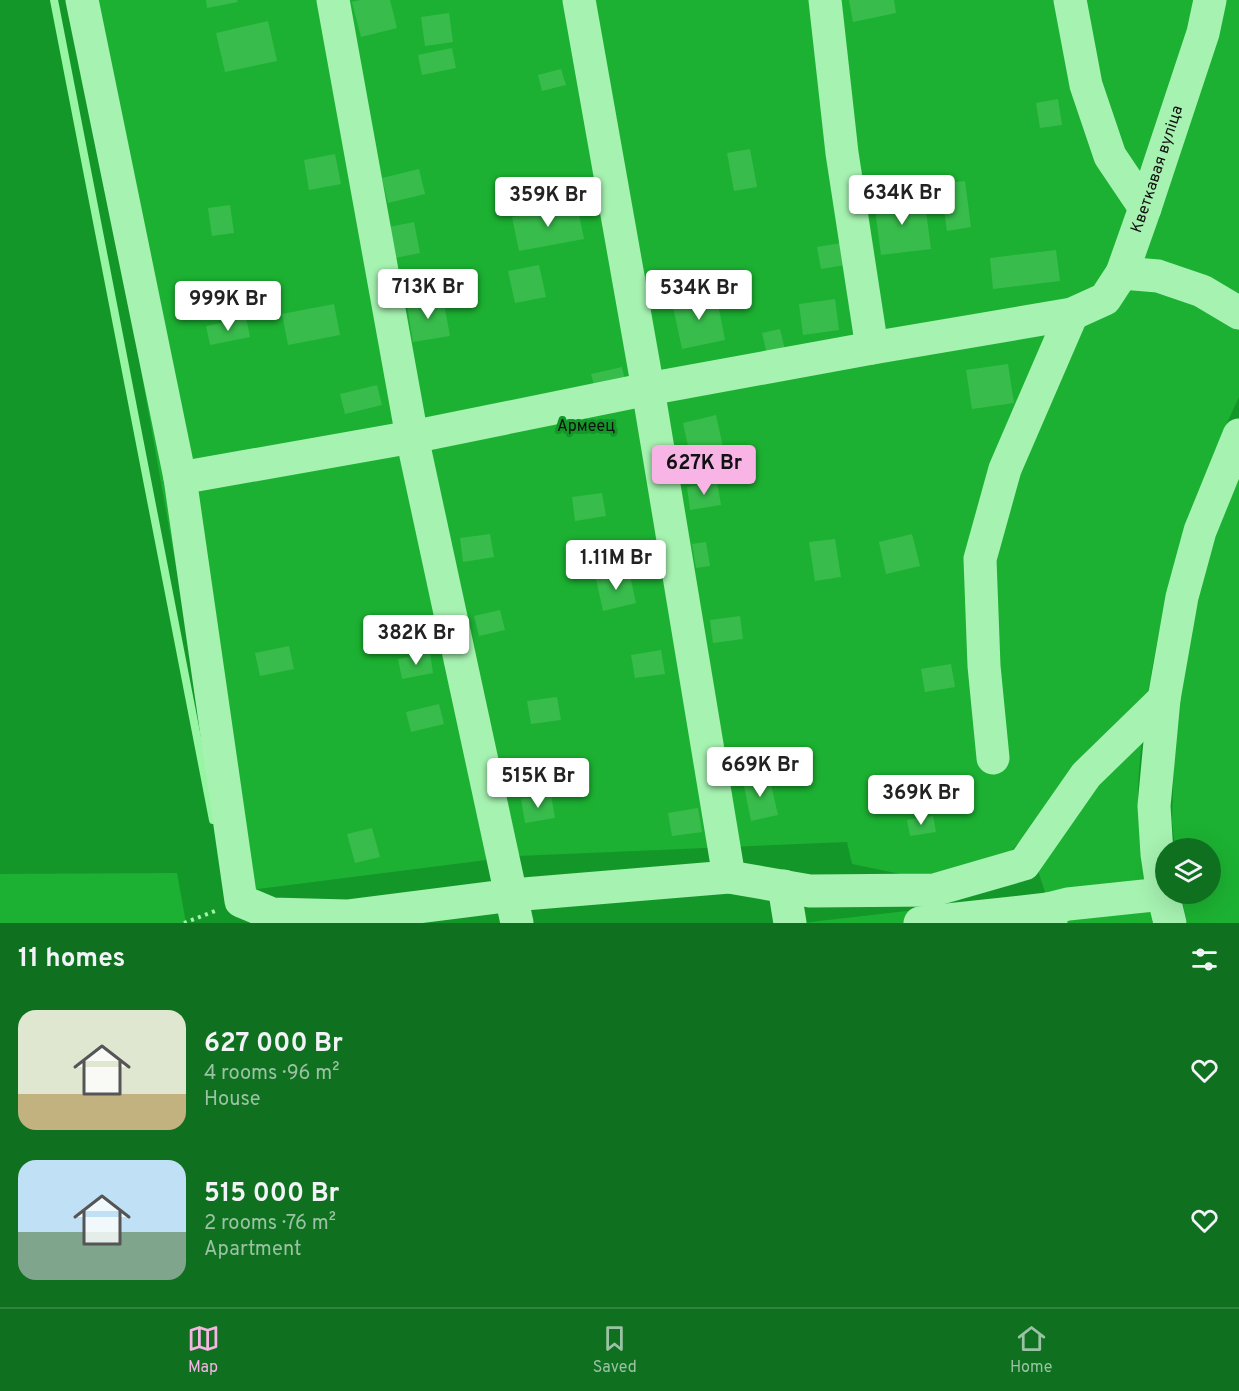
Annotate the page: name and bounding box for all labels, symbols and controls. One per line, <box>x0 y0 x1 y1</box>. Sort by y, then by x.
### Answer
street label: Кветкавая вуліца <box>1127 103 1188 236</box>
pin: 634K Br <box>847 175 957 226</box>
pin: 359K Br <box>493 177 603 228</box>
text: 634K Br <box>863 181 941 207</box>
text: 359K Br <box>509 183 587 209</box>
pin: 713K Br <box>373 269 483 320</box>
pin: 534K Br <box>644 270 754 321</box>
text: 713K Br <box>392 275 464 301</box>
text: 534K Br <box>660 276 738 302</box>
pin: 999K Br <box>173 281 283 332</box>
text: 999K Br <box>189 287 267 313</box>
park label: Армеец <box>557 417 615 437</box>
pin: 627K Br <box>649 445 759 496</box>
text: 627K Br <box>666 451 742 477</box>
pin: 1.11M Br <box>554 540 678 591</box>
text: 1.11M Br <box>580 546 652 572</box>
pin: 382K Br <box>361 615 471 666</box>
text: 382K Br <box>377 621 455 647</box>
pin: 669K Br <box>705 747 815 798</box>
text: 669K Br <box>721 753 799 779</box>
pin: 515K Br <box>483 758 593 809</box>
text: 515K Br <box>501 764 575 790</box>
pin: 369K Br <box>866 775 976 826</box>
text: 369K Br <box>882 781 960 807</box>
map controls <box>1155 838 1221 904</box>
button: layers <box>1155 838 1221 904</box>
text: 11 homes <box>18 943 125 976</box>
icon: filters <box>1188 943 1221 976</box>
text: 627 000 Br <box>204 1028 343 1061</box>
icon: home <box>66 1034 138 1106</box>
icon: heart <box>1188 1054 1221 1087</box>
text: 4 rooms · 96 m² <box>204 1061 339 1087</box>
text: House <box>204 1087 260 1113</box>
text: 515 000 Br <box>204 1178 339 1211</box>
icon: home <box>66 1184 138 1256</box>
icon: heart <box>1188 1204 1221 1237</box>
text: 2 rooms · 76 m² <box>204 1211 336 1237</box>
text: Apartment <box>204 1237 302 1263</box>
tab: Map <box>187 1322 220 1378</box>
tab: Saved <box>593 1322 637 1378</box>
tab: Home <box>1010 1322 1052 1378</box>

